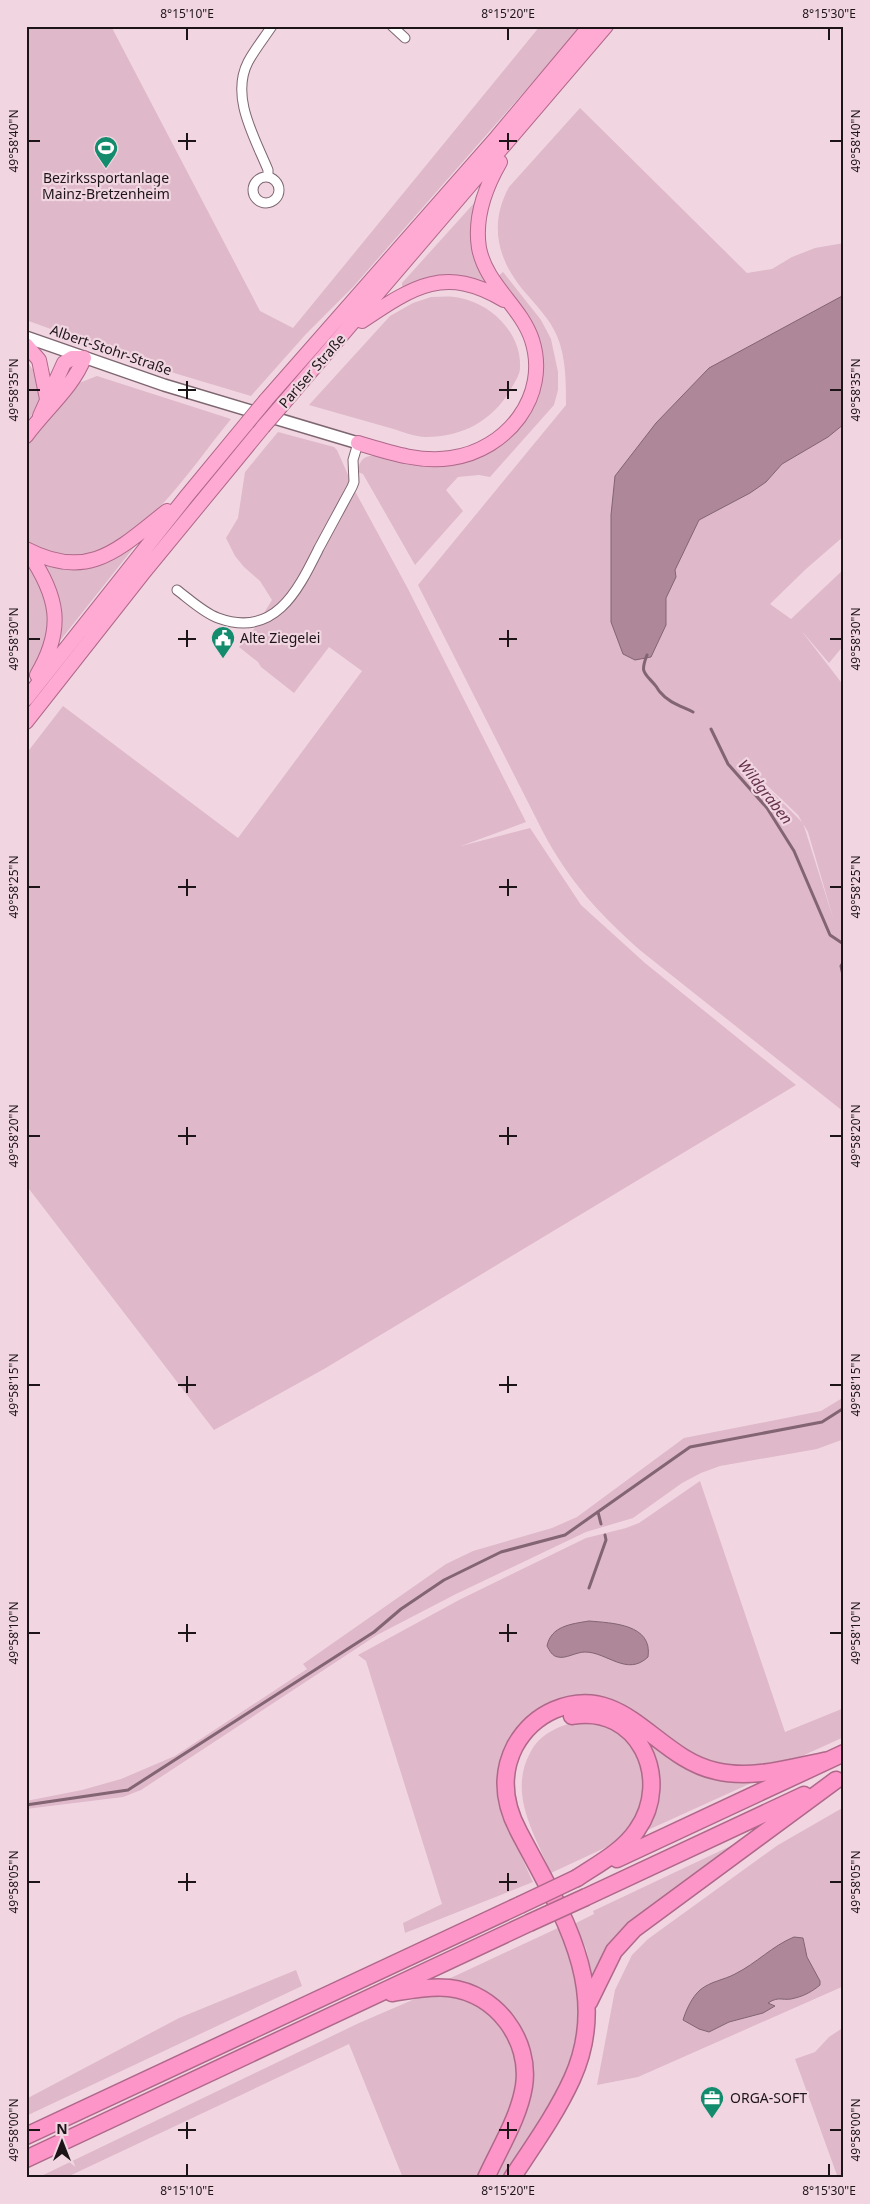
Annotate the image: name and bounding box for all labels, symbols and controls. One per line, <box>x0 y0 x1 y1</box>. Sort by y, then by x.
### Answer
text: 8°15'10"E <box>160 5 214 22</box>
text: 8°15'20"E <box>481 5 535 22</box>
text: 8°15'30"E <box>802 5 856 22</box>
text: 49°58'40"N <box>5 109 22 173</box>
text: 49°58'40"N <box>847 109 864 173</box>
sports icon: Bezirkssportanlage Mainz-Bretzenheim <box>93 135 119 169</box>
place label: Bezirkssportanlage Mainz-Bretzenheim <box>42 168 170 203</box>
street label: Albert-Stohr-Straße <box>48 320 175 379</box>
street label: Pariser Straße <box>274 329 349 412</box>
text: 49°58'35"N <box>5 358 22 422</box>
text: 49°58'35"N <box>847 358 864 422</box>
text: 49°58'30"N <box>5 607 22 671</box>
text: 49°58'30"N <box>847 607 864 671</box>
public building icon: Alte Ziegelei <box>210 625 236 659</box>
place label: Alte Ziegelei <box>240 628 320 647</box>
water label: Wildgraben <box>734 755 797 828</box>
text: 49°58'25"N <box>5 855 22 919</box>
text: 49°58'25"N <box>847 855 864 919</box>
text: 49°58'20"N <box>5 1104 22 1168</box>
text: 49°58'20"N <box>847 1104 864 1168</box>
text: 49°58'15"N <box>5 1353 22 1417</box>
text: 49°58'15"N <box>847 1353 864 1417</box>
text: 49°58'10"N <box>5 1601 22 1665</box>
text: 49°58'10"N <box>847 1601 864 1665</box>
text: 49°58'05"N <box>5 1850 22 1914</box>
text: 49°58'05"N <box>847 1850 864 1914</box>
office icon: ORGA-SOFT <box>699 2085 725 2119</box>
place label: ORGA-SOFT <box>730 2088 807 2107</box>
text: 49°58'00"N <box>5 2098 22 2162</box>
text: 49°58'00"N <box>847 2098 864 2162</box>
north arrow <box>38 2116 88 2166</box>
text: N <box>56 2119 68 2138</box>
text: 8°15'10"E <box>160 2182 214 2199</box>
text: 8°15'20"E <box>481 2182 535 2199</box>
text: 8°15'30"E <box>802 2182 856 2199</box>

